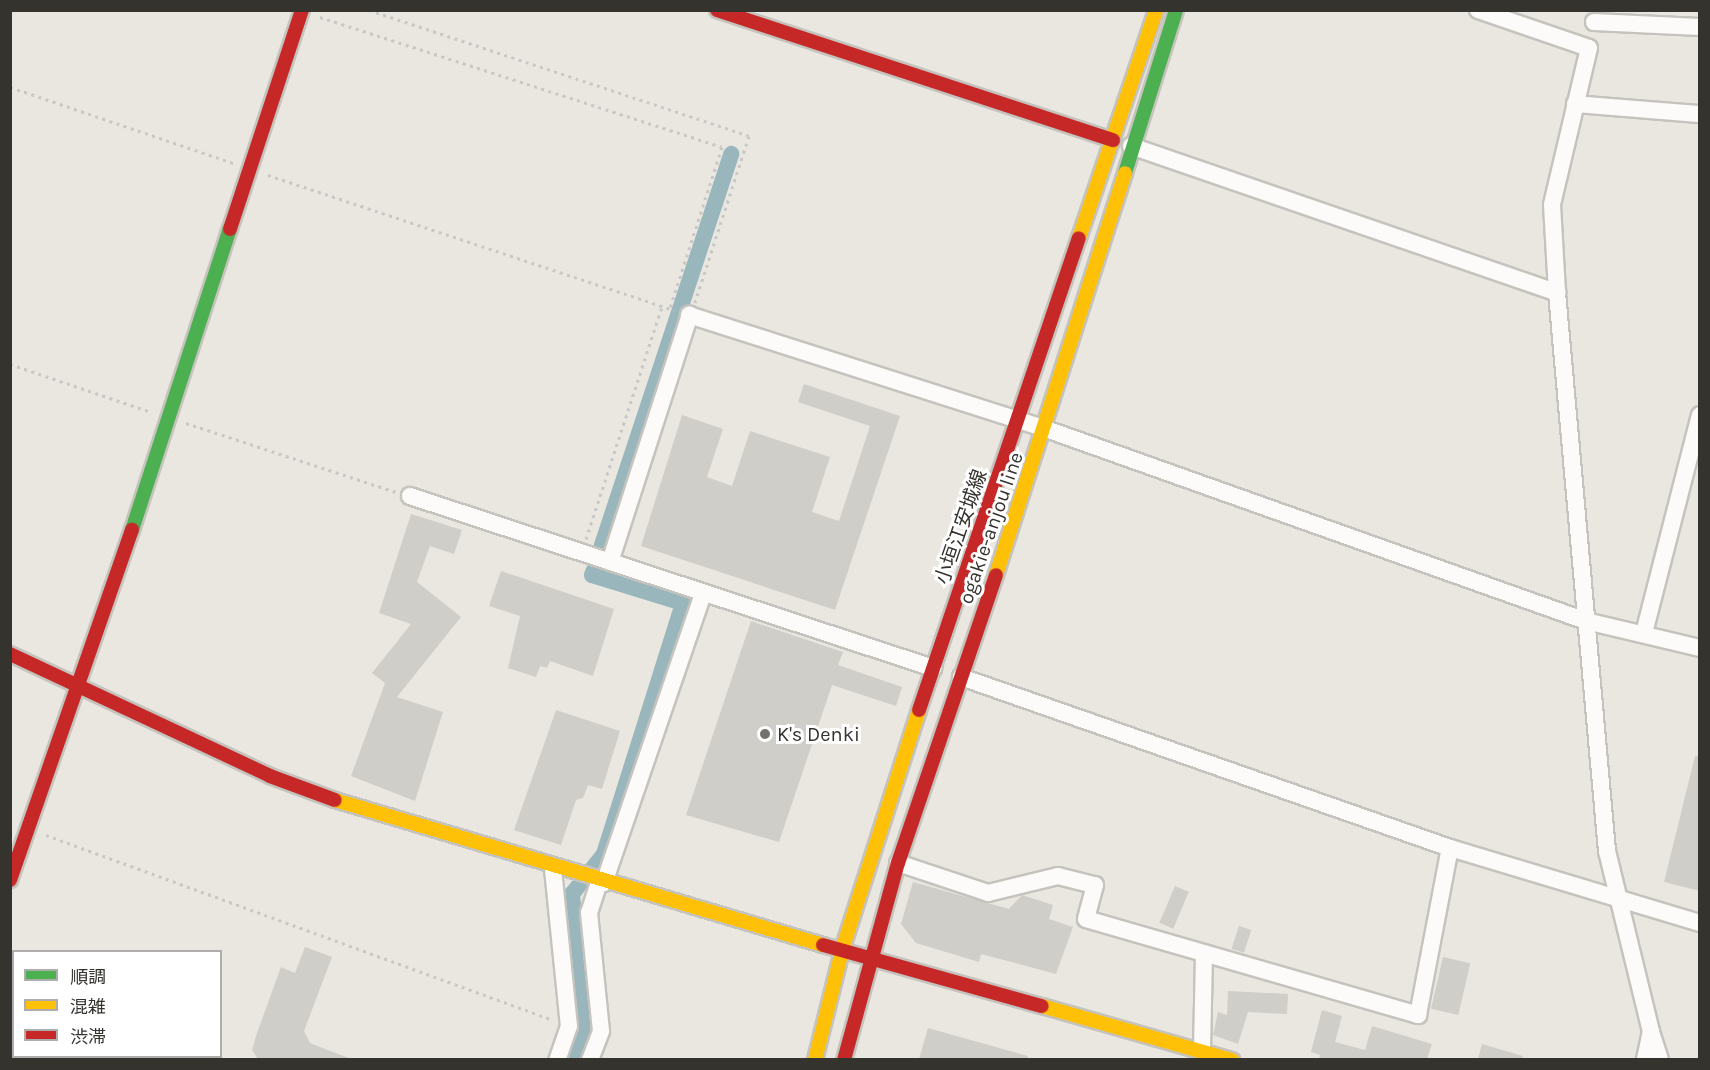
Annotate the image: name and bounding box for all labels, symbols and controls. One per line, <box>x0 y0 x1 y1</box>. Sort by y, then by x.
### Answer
street label: ogakie-anjou line <box>954 449 1028 607</box>
street label: 小垣江安城線 <box>930 466 992 588</box>
place label: K's Denki <box>777 722 860 746</box>
marker: K's Denki <box>758 727 772 741</box>
legend <box>12 950 222 1058</box>
text: 順調 <box>70 966 106 988</box>
text: 混雑 <box>70 996 106 1018</box>
text: 渋滞 <box>70 1026 106 1048</box>

